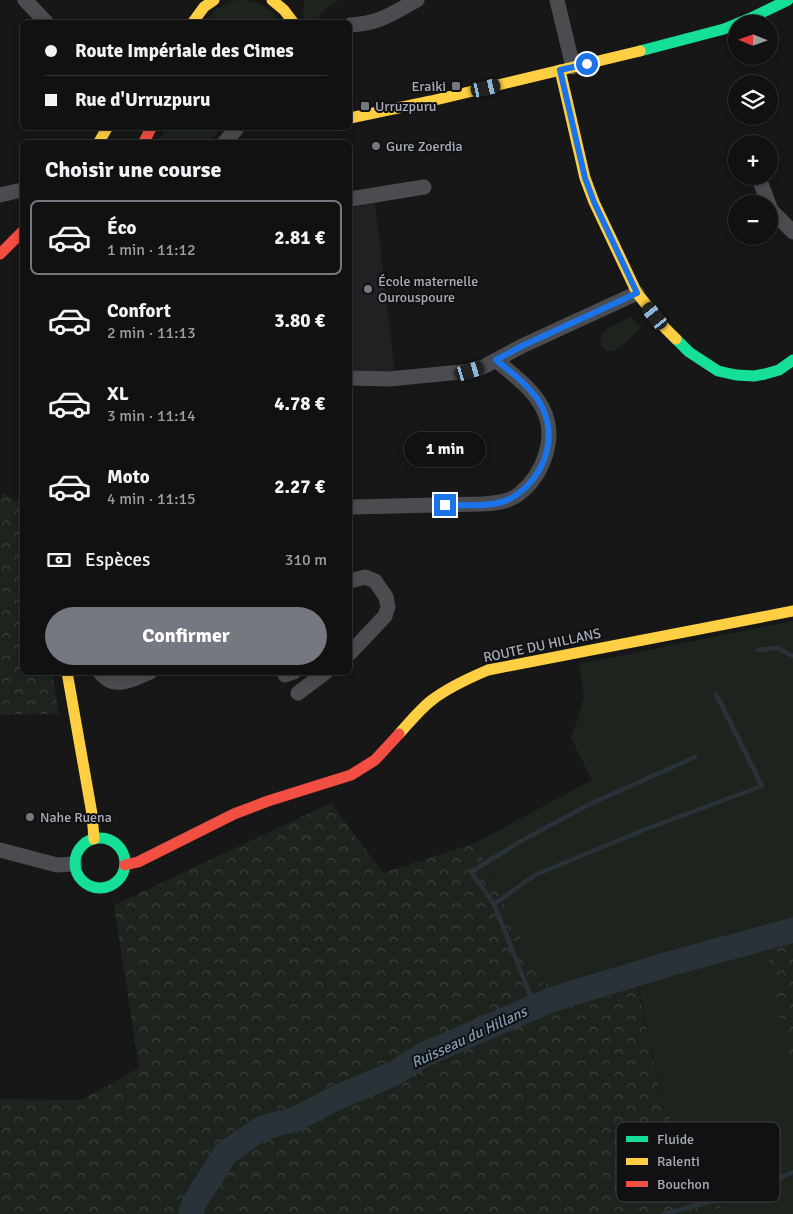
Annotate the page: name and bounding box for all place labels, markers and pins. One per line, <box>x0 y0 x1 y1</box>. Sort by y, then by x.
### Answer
place label: Eraiki <box>411 78 446 95</box>
marker: Eraiki <box>450 80 462 92</box>
place label: Urruzpuru <box>375 98 436 115</box>
marker: Urruzpuru <box>359 100 371 112</box>
place label: Gure Zoerdia <box>386 138 463 155</box>
marker: Gure Zoerdia <box>370 140 382 152</box>
place label: École maternelle Ourouspoure <box>378 273 478 306</box>
marker: École maternelle Ourouspoure <box>362 283 374 295</box>
place label: Nahe Ruena <box>40 809 112 826</box>
marker: Nahe Ruena <box>24 811 36 823</box>

